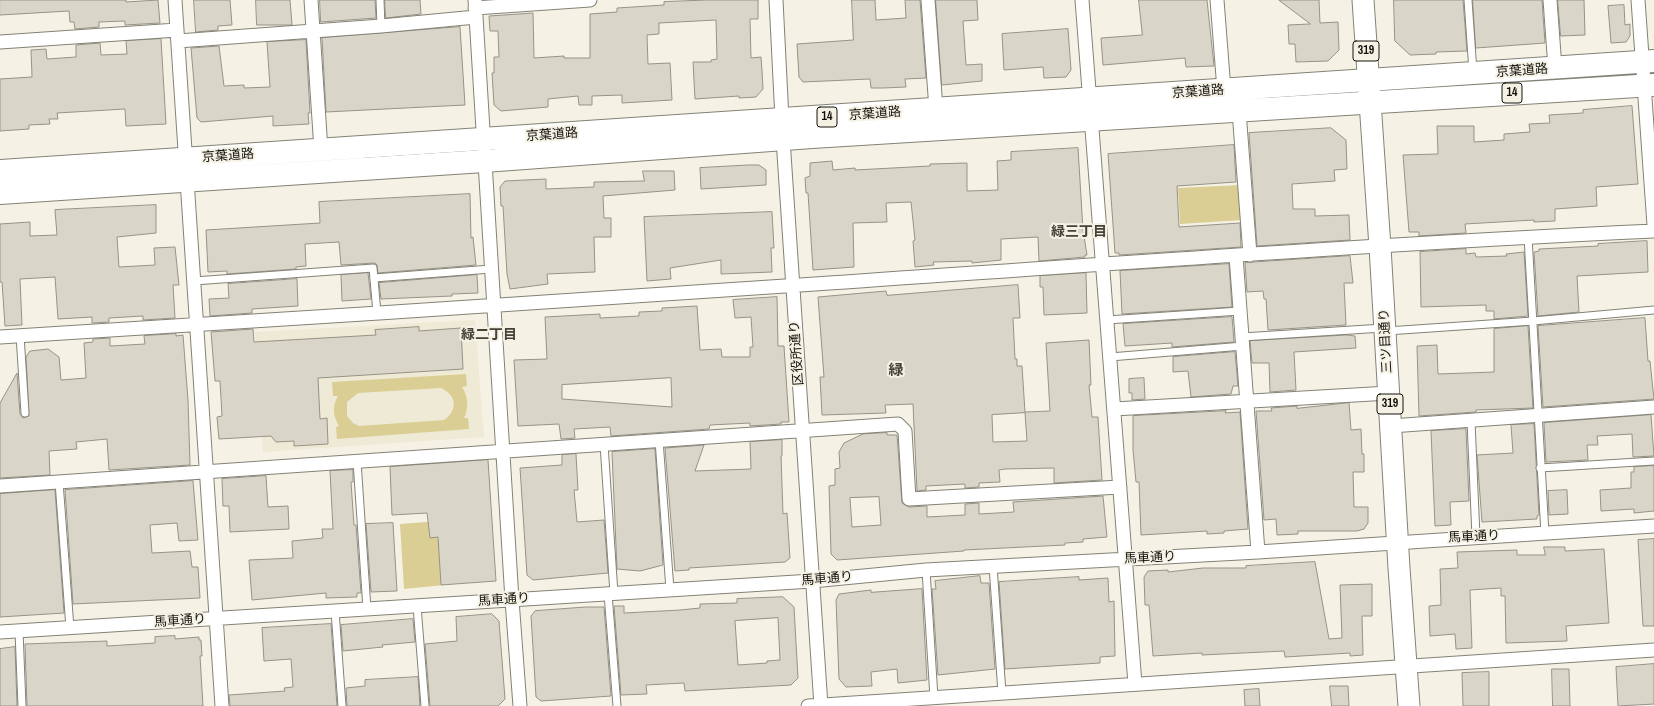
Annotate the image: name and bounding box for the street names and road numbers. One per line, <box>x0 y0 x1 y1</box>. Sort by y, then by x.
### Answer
road number: 319 <box>1353 41 1379 61</box>
street label: 京葉道路 <box>1496 61 1548 81</box>
street label: 京葉道路 <box>1172 82 1224 102</box>
road number: 14 <box>1502 83 1522 103</box>
street label: 京葉道路 <box>849 104 901 124</box>
road number: 14 <box>817 107 837 127</box>
street label: 京葉道路 <box>526 125 578 145</box>
street label: 京葉道路 <box>202 146 254 166</box>
street label: 三ツ目通り <box>1377 308 1395 374</box>
street label: 区役所通り <box>787 320 807 386</box>
road number: 319 <box>1377 394 1403 414</box>
street label: 馬車通り <box>1448 528 1500 546</box>
street label: 馬車通り <box>1124 549 1176 567</box>
street label: 馬車通り <box>800 569 854 589</box>
street label: 馬車通り <box>478 590 530 610</box>
street label: 馬車通り <box>154 611 206 631</box>

